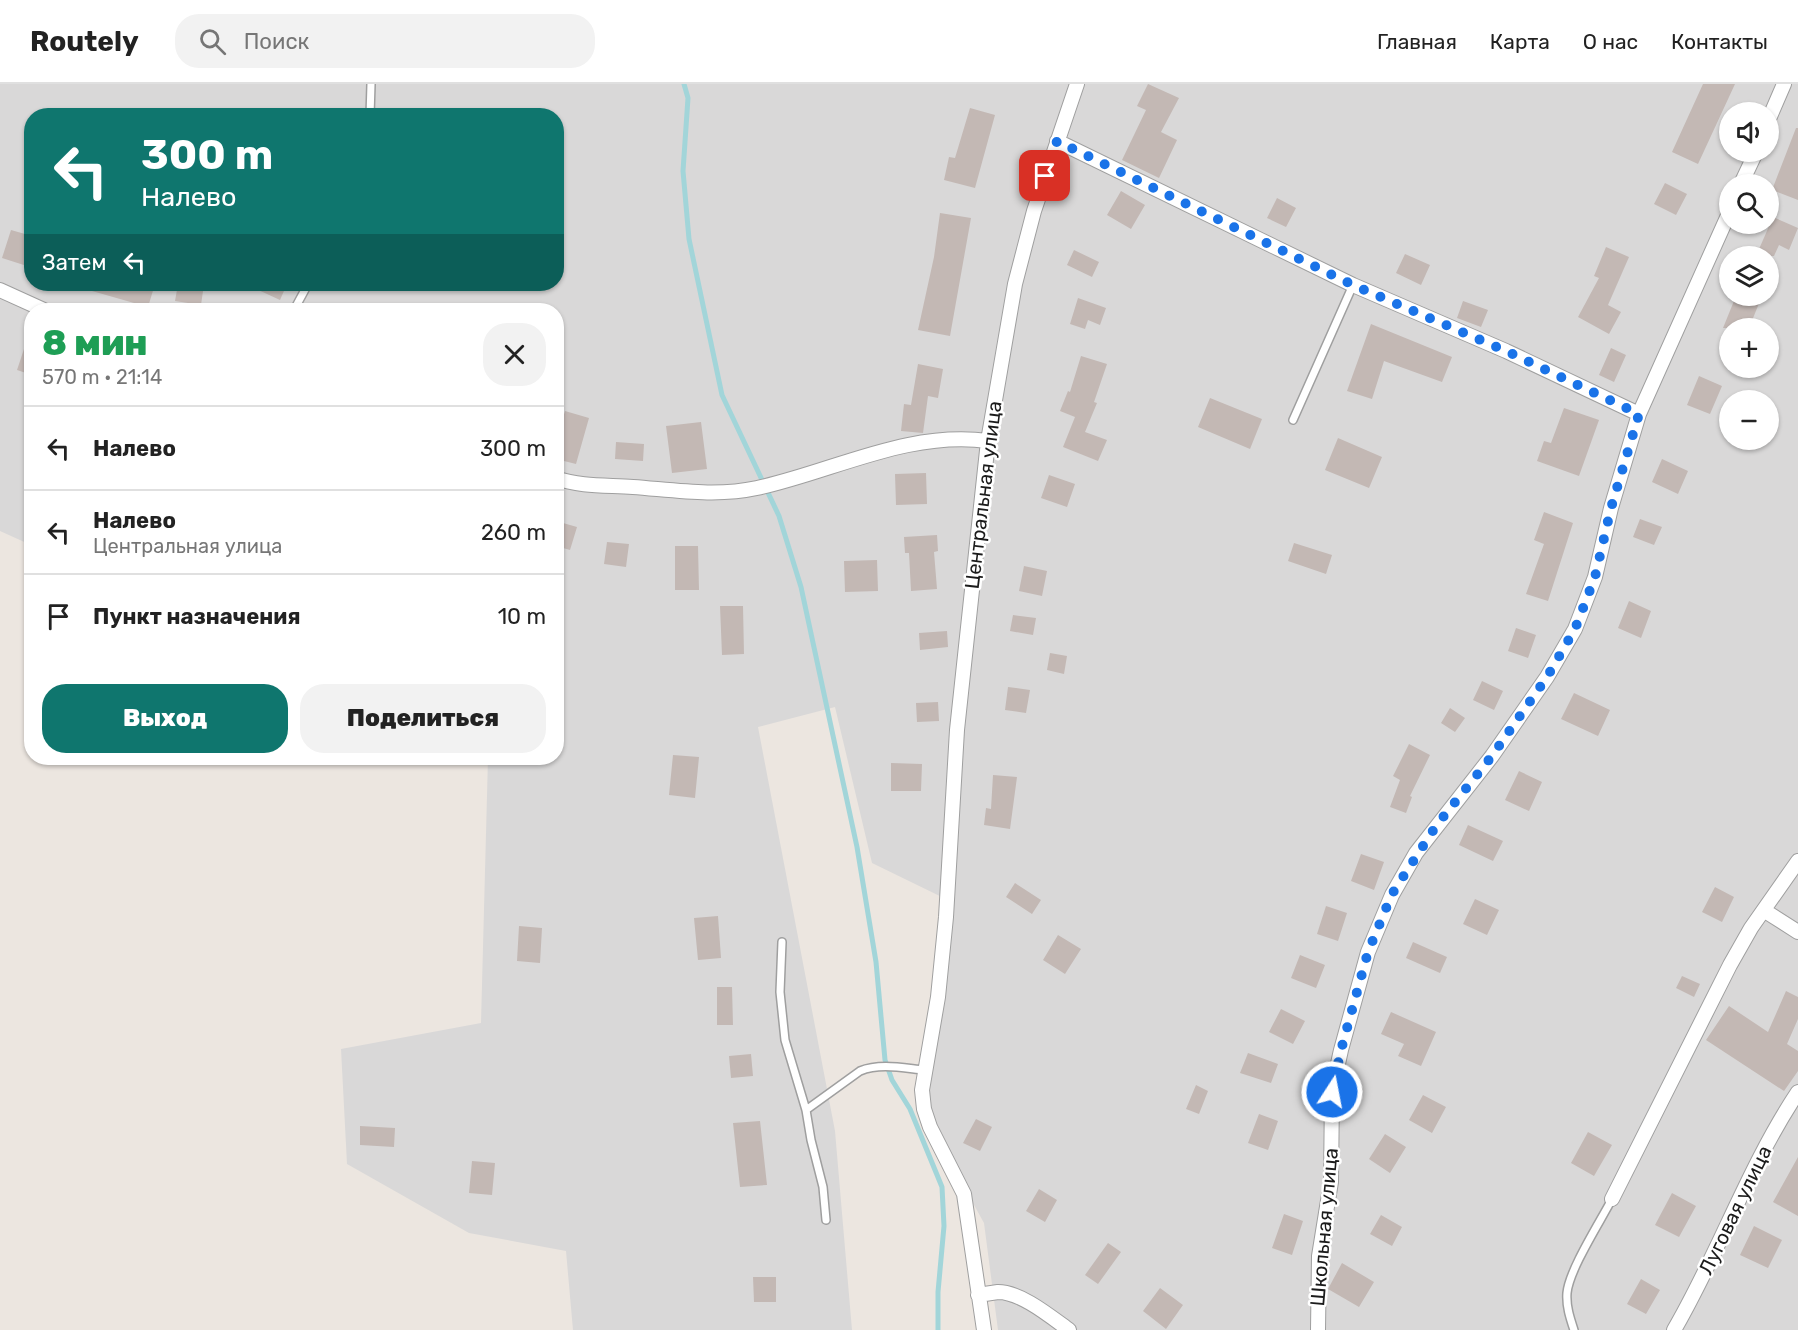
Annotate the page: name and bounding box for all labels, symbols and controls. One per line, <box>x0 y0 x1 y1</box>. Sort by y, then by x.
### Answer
search box <box>175 14 595 68</box>
text: Routely <box>30 25 139 58</box>
icon: search <box>196 25 229 58</box>
text: Поиск <box>244 28 309 55</box>
text: Главная <box>1377 29 1457 54</box>
text: Карта <box>1490 29 1550 54</box>
text: О нас <box>1583 29 1638 54</box>
text: Контакты <box>1671 29 1768 54</box>
map controls <box>1719 102 1779 450</box>
button: sound <box>1719 102 1779 162</box>
text: 300 m <box>141 130 273 180</box>
icon: left <box>42 132 120 210</box>
pin <box>1019 150 1070 201</box>
icon: arrive <box>1028 159 1061 192</box>
button: search <box>1719 174 1779 234</box>
text: Налево <box>141 181 237 213</box>
icon: left <box>118 246 151 279</box>
button: layers <box>1719 246 1779 306</box>
text: Затем <box>42 249 106 276</box>
button: + <box>1719 318 1779 378</box>
text: 8 мин <box>42 321 148 364</box>
button: close <box>483 323 546 386</box>
text: 570 m · 21:14 <box>42 365 162 389</box>
button: − <box>1719 390 1779 450</box>
street label: Центральная улица <box>960 400 1006 590</box>
icon: left <box>42 432 75 465</box>
text: Налево <box>93 435 176 462</box>
text: 300 m <box>480 435 546 462</box>
text: Налево <box>93 507 176 534</box>
icon: left <box>42 516 75 549</box>
text: 260 m <box>481 519 546 546</box>
text: Центральная улица <box>93 534 282 558</box>
icon: arrive <box>42 600 75 633</box>
text: Пункт назначения <box>93 603 301 630</box>
text: 10 m <box>498 603 546 630</box>
button: Выход <box>42 684 288 753</box>
button: Поделиться <box>300 684 546 753</box>
position arrow <box>1300 1060 1364 1124</box>
street label: Луговая улица <box>1693 1142 1777 1278</box>
street label: Школьная улица <box>1305 1147 1343 1307</box>

